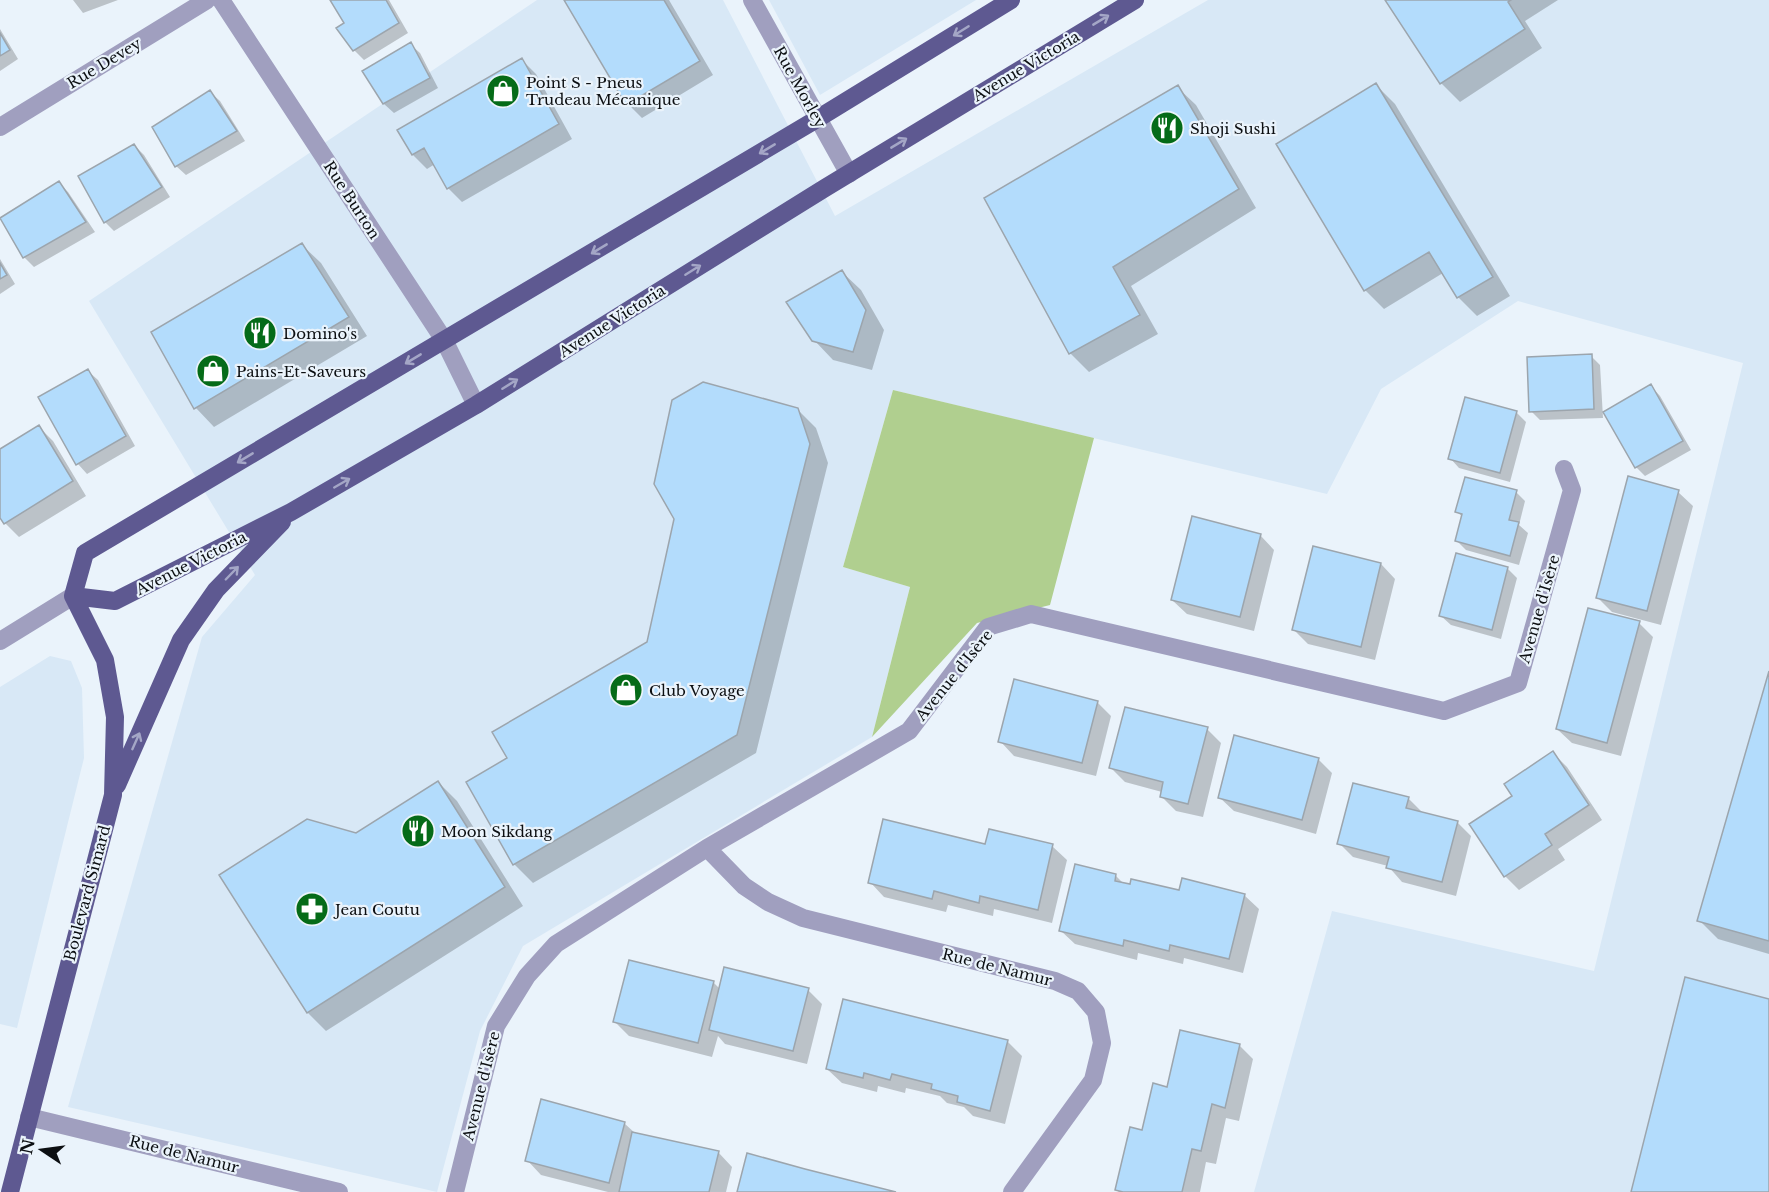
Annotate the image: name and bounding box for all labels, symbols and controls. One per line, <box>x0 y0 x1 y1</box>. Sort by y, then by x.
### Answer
one-way arrow <box>1092 14 1109 26</box>
one-way arrow <box>953 25 970 37</box>
street label: Avenue Victoria <box>968 26 1084 106</box>
street label: Rue Devey <box>63 33 145 93</box>
street label: Rue Morley <box>770 43 830 132</box>
shop icon: Point S - Pneus Trudeau Mécanique <box>485 73 521 109</box>
place label: Point S - Pneus Trudeau Mécanique <box>526 73 680 109</box>
restaurant icon: Shoji Sushi <box>1149 110 1185 146</box>
place label: Shoji Sushi <box>1190 119 1276 138</box>
one-way arrow <box>890 137 907 149</box>
one-way arrow <box>758 144 776 155</box>
street label: Rue Burton <box>320 157 384 243</box>
one-way arrow <box>591 243 608 255</box>
one-way arrow <box>685 263 702 276</box>
street label: Avenue Victoria <box>555 280 669 362</box>
restaurant icon: Domino's <box>242 315 278 351</box>
place label: Domino's <box>283 324 357 343</box>
shop icon: Pains-Et-Saveurs <box>195 353 231 389</box>
one-way arrow <box>405 353 422 365</box>
place label: Pains-Et-Saveurs <box>236 362 366 381</box>
one-way arrow <box>501 377 518 389</box>
one-way arrow <box>237 453 254 465</box>
one-way arrow <box>333 477 350 489</box>
street label: Avenue Victoria <box>132 527 250 600</box>
street label: Avenue d'Isère <box>1514 553 1564 666</box>
one-way arrow <box>225 566 239 581</box>
street label: Avenue d'Isère <box>911 626 997 725</box>
shop icon: Club Voyage <box>608 672 644 708</box>
place label: Club Voyage <box>649 681 745 700</box>
one-way arrow <box>131 733 142 751</box>
restaurant icon: Moon Sikdang <box>400 813 436 849</box>
place label: Moon Sikdang <box>441 822 553 841</box>
street label: Boulevard Simard <box>60 823 114 963</box>
pharmacy icon: Jean Coutu <box>294 891 330 927</box>
place label: Jean Coutu <box>333 900 420 919</box>
street label: Rue de Namur <box>940 944 1055 990</box>
street label: Avenue d'Isère <box>458 1029 504 1144</box>
north arrow <box>12 1120 72 1180</box>
street label: Rue de Namur <box>127 1131 242 1177</box>
text: N <box>16 1137 39 1156</box>

